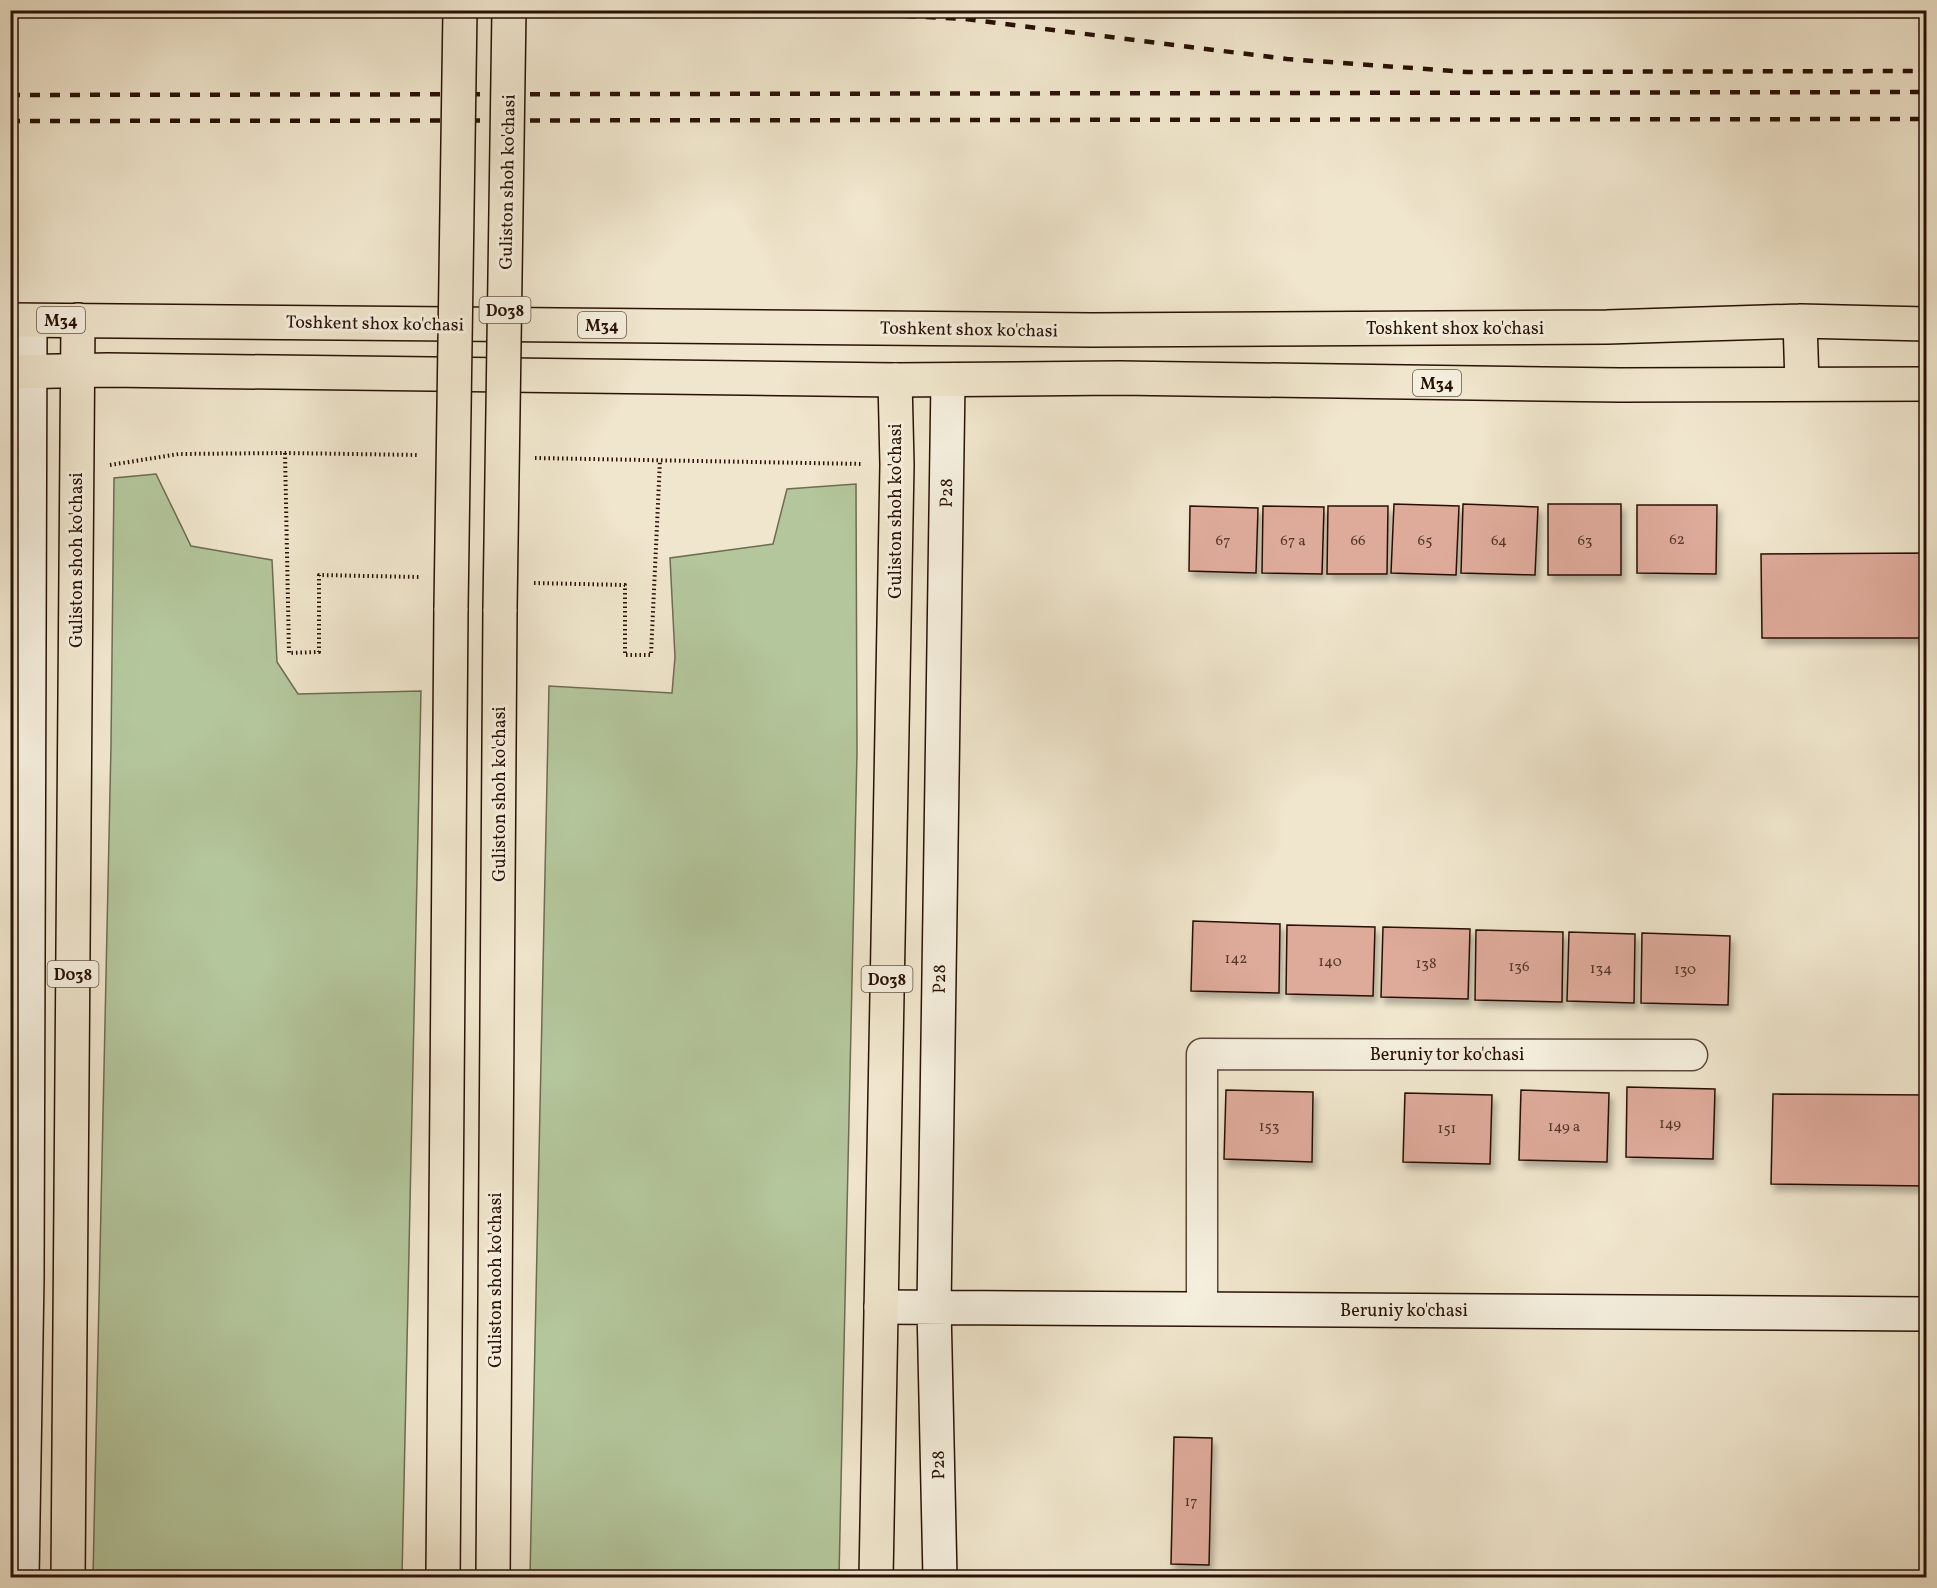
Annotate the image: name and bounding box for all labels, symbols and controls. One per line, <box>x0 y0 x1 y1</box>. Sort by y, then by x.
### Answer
street label: Guliston shoh ko'chasi <box>494 94 523 270</box>
road number: D038 <box>480 297 530 323</box>
road number: M34 <box>37 307 85 333</box>
street label: Toshkent shox ko'chasi <box>286 310 464 339</box>
road number: M34 <box>578 312 626 338</box>
street label: Toshkent shox ko'chasi <box>880 316 1058 345</box>
street label: Toshkent shox ko'chasi <box>1366 317 1544 342</box>
road number: M34 <box>1413 370 1461 396</box>
street label: Guliston shoh ko'chasi <box>884 423 909 599</box>
street label: Guliston shoh ko'chasi <box>65 472 90 648</box>
street label: Р28 <box>935 478 960 508</box>
house number: 62 <box>1669 530 1685 551</box>
house number: 67 <box>1216 531 1230 552</box>
house number: 67 а <box>1280 531 1306 552</box>
house number: 66 <box>1350 531 1366 552</box>
house number: 65 <box>1418 531 1432 552</box>
house number: 64 <box>1491 531 1507 552</box>
house number: 63 <box>1577 531 1593 552</box>
street label: Guliston shoh ko'chasi <box>488 706 513 882</box>
house number: 142 <box>1225 949 1247 970</box>
house number: 140 <box>1318 952 1342 973</box>
house number: 138 <box>1415 954 1437 975</box>
house number: 136 <box>1508 957 1530 978</box>
house number: 134 <box>1590 959 1612 980</box>
house number: 130 <box>1674 960 1696 981</box>
road number: D038 <box>48 961 98 987</box>
street label: Р28 <box>928 964 953 994</box>
road number: D038 <box>862 966 912 992</box>
street label: Beruniy tor ko'chasi <box>1370 1043 1524 1068</box>
house number: 149 <box>1659 1114 1681 1135</box>
house number: 153 <box>1259 1117 1279 1138</box>
house number: 149 а <box>1548 1117 1580 1138</box>
house number: 151 <box>1438 1119 1456 1140</box>
street label: Guliston shoh ko'chasi <box>484 1192 509 1368</box>
street label: Beruniy ko'chasi <box>1340 1299 1468 1324</box>
street label: Р28 <box>927 1450 952 1480</box>
house number: 17 <box>1184 1492 1198 1513</box>

